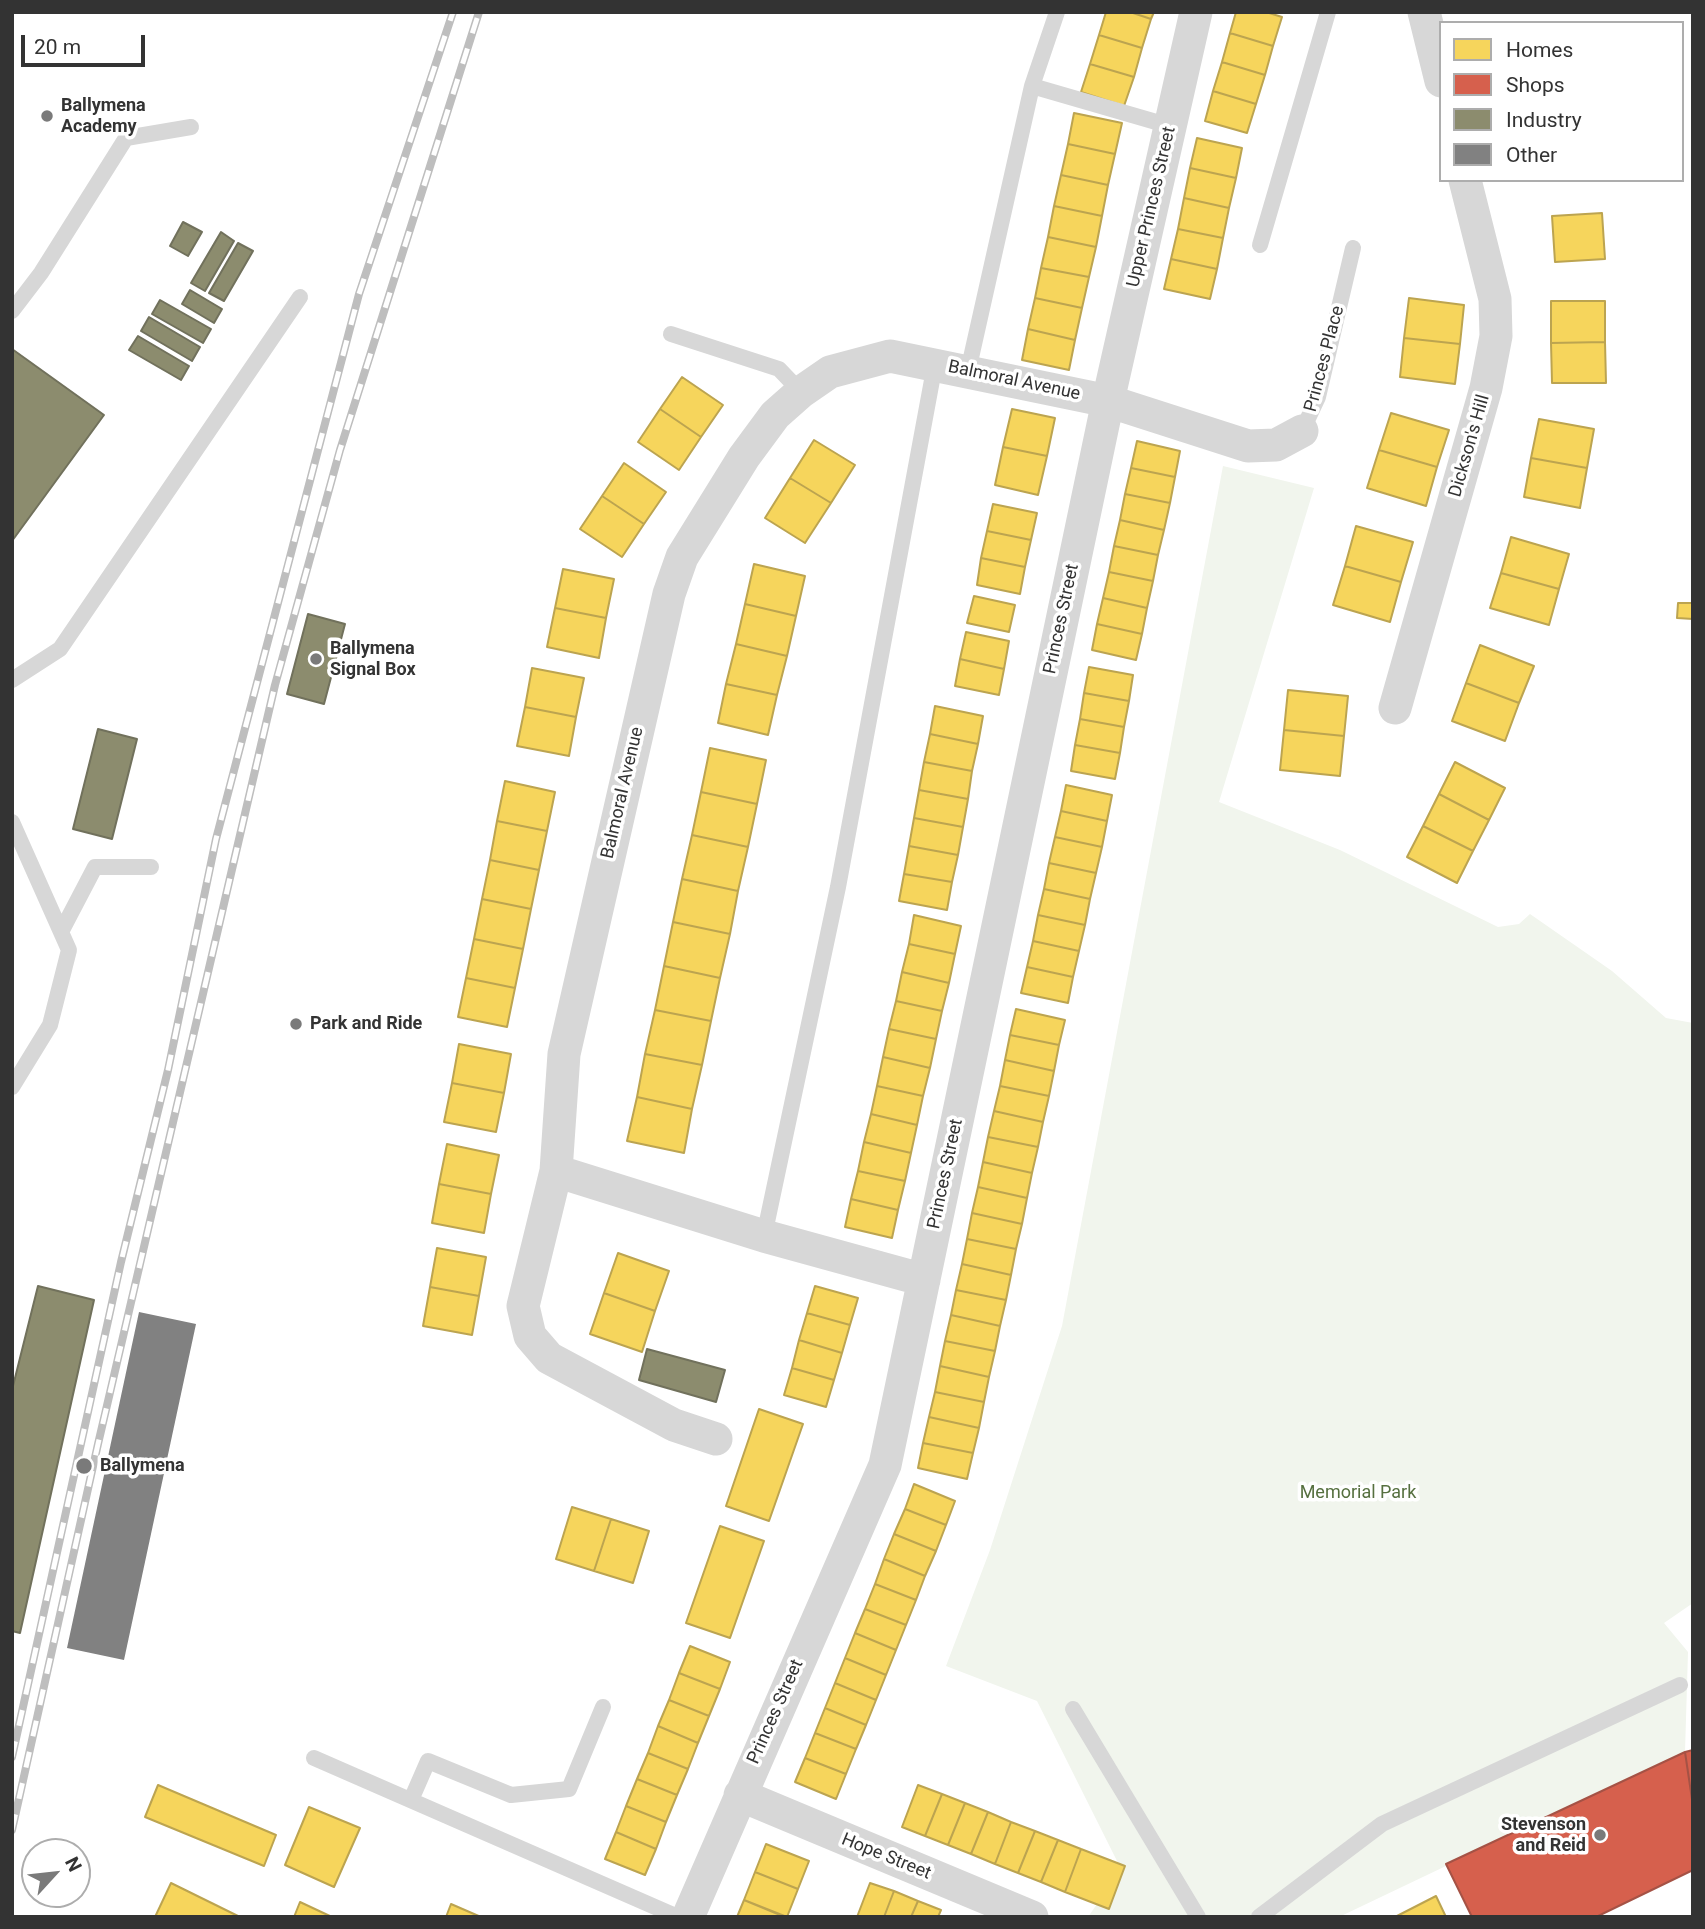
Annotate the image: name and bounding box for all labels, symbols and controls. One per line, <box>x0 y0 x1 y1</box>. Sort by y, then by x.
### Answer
scale bar <box>24 21 149 65</box>
legend <box>1439 21 1684 182</box>
text: 20 m <box>34 35 81 59</box>
text: Homes <box>1506 38 1573 62</box>
text: Shops <box>1506 73 1565 97</box>
place label: Ballymena Academy <box>61 95 146 138</box>
marker: Ballymena Academy <box>39 108 55 124</box>
text: Industry <box>1506 108 1582 132</box>
street label: Upper Princes Street <box>1123 125 1181 289</box>
text: Other <box>1506 143 1557 167</box>
street label: Princes Place <box>1300 304 1350 414</box>
street label: Balmoral Avenue <box>946 356 1082 406</box>
street label: Dickson's Hill <box>1445 392 1495 500</box>
street label: Princes Street <box>1040 562 1084 676</box>
place label: Ballymena Signal Box <box>330 638 416 680</box>
marker: Ballymena Signal Box <box>308 651 324 667</box>
street label: Balmoral Avenue <box>597 725 649 861</box>
place label: Park and Ride <box>310 1013 422 1035</box>
marker: Park and Ride <box>288 1016 304 1032</box>
street label: Princes Street <box>924 1117 968 1231</box>
place label: Ballymena <box>100 1455 185 1477</box>
marker: Ballymena <box>74 1456 94 1476</box>
park label: Memorial Park <box>1300 1482 1416 1504</box>
street label: Princes Street <box>743 1656 809 1768</box>
place label: Stevenson and Reid <box>1501 1814 1586 1856</box>
marker: Stevenson and Reid <box>1592 1827 1608 1843</box>
street label: Hope Street <box>838 1829 934 1885</box>
north arrow <box>21 1838 91 1908</box>
text: N <box>60 1853 87 1875</box>

